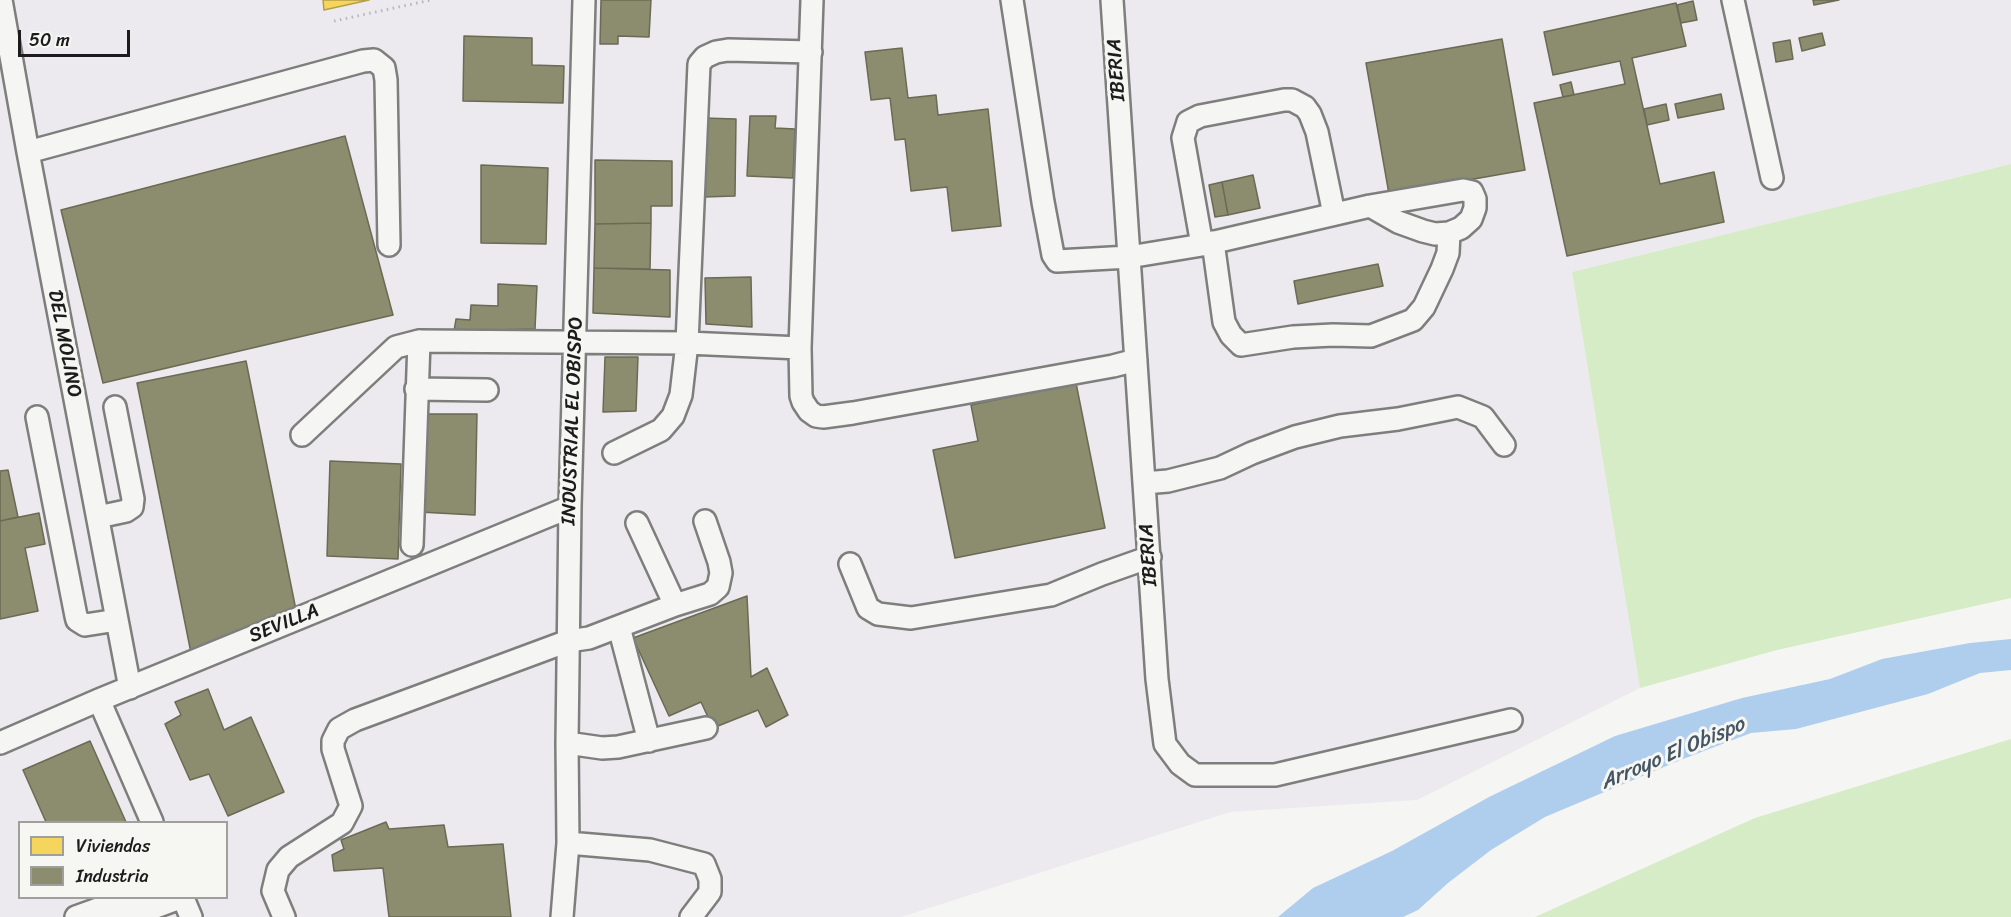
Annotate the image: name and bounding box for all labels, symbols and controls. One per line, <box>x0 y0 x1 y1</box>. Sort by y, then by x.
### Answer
scale bar <box>21 18 134 56</box>
text: 50 m <box>29 24 70 56</box>
street label: IBERIA <box>1103 38 1131 102</box>
street label: DEL MOLINO <box>42 288 86 400</box>
street label: INDUSTRIAL EL OBISPO <box>557 316 589 526</box>
street label: IBERIA <box>1135 523 1163 587</box>
street label: SEVILLA <box>246 599 322 649</box>
water label: Arroyo El Obispo <box>1597 712 1749 796</box>
legend <box>18 821 228 899</box>
text: Viviendas <box>76 830 150 862</box>
text: Industria <box>76 860 149 892</box>

